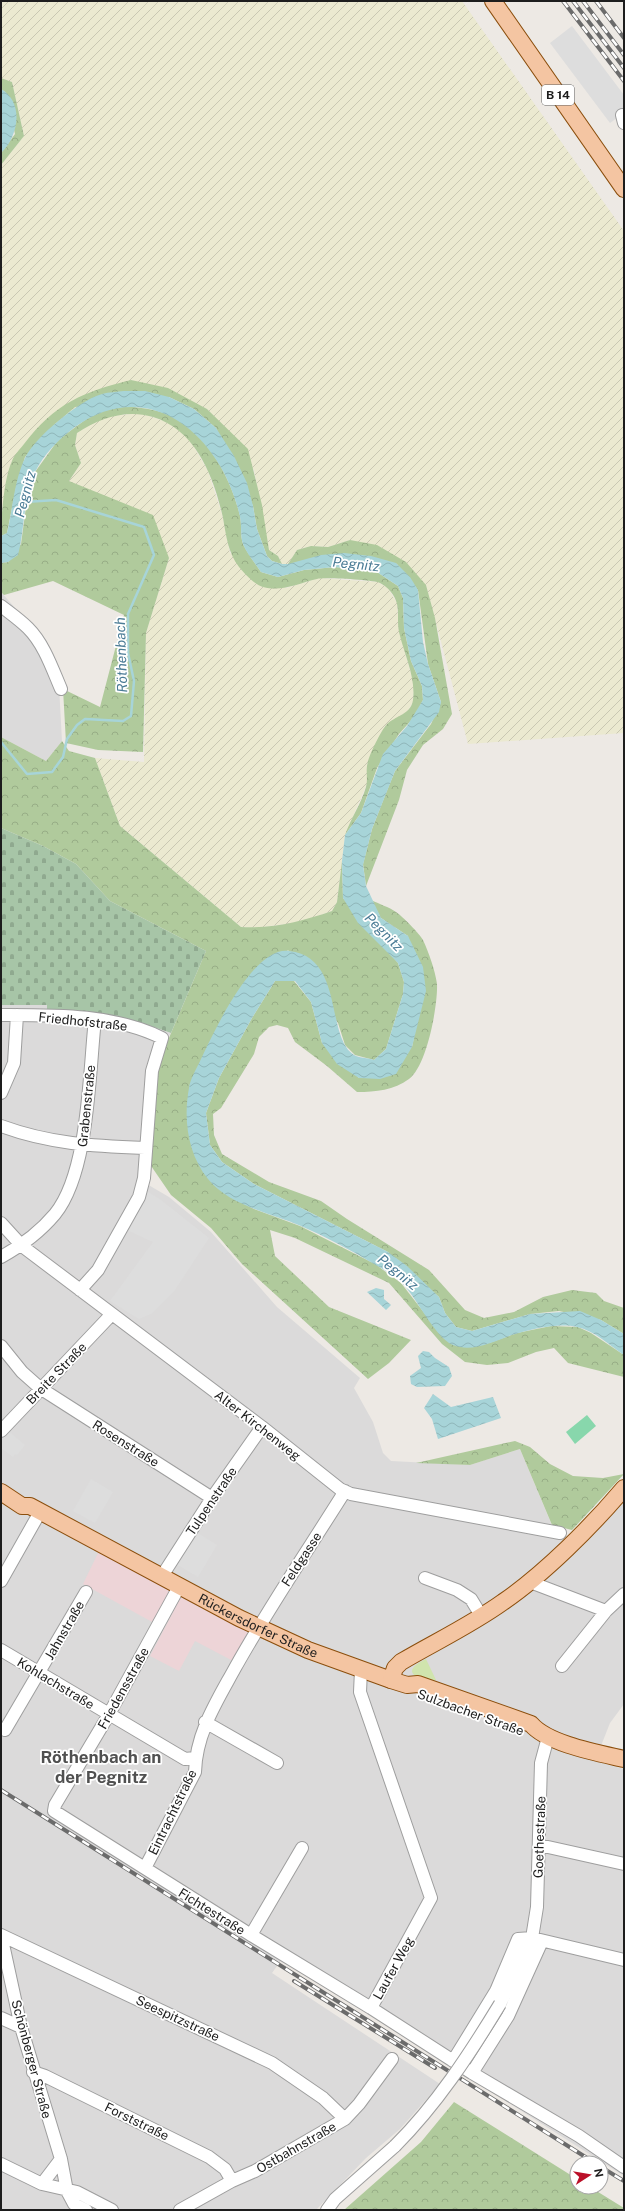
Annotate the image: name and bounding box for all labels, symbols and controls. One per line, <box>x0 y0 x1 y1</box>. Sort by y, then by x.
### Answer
road number: B 14 <box>542 85 574 105</box>
water label: Pegnitz <box>11 469 39 519</box>
water label: Pegnitz <box>332 554 381 574</box>
water label: Röthenbach <box>112 617 130 693</box>
water label: Pegnitz <box>362 910 407 955</box>
street label: Friedhofstraße <box>38 1009 128 1034</box>
street label: Grabenstraße <box>75 1064 98 1148</box>
water label: Pegnitz <box>375 1251 422 1293</box>
street label: Breite Straße <box>23 1339 90 1407</box>
street label: Alter Kirchenweg <box>212 1387 304 1464</box>
street label: Rosenstraße <box>90 1417 162 1470</box>
street label: Tulpenstraße <box>183 1464 240 1538</box>
street label: Feldgasse <box>278 1529 325 1589</box>
street label: Rückersdorfer Straße <box>196 1591 320 1661</box>
street label: Jahnstraße <box>42 1598 87 1662</box>
street label: Friedensstraße <box>95 1645 152 1732</box>
street label: Kohlachstraße <box>14 1654 97 1712</box>
street label: Sulzbacher Straße <box>416 1686 526 1739</box>
district label: Röthenbach an der Pegnitz <box>41 1747 161 1787</box>
street label: Eintrachtstraße <box>145 1767 200 1857</box>
street label: Goethestraße <box>531 1796 548 1878</box>
street label: Fichtestraße <box>176 1885 248 1938</box>
street label: Laufer Weg <box>370 1934 417 2002</box>
street label: Seespitzstraße <box>133 1992 222 2044</box>
street label: Schönberger Straße <box>8 1998 55 2120</box>
street label: Forststraße <box>102 2099 171 2144</box>
street label: Ostbahnstraße <box>254 2119 339 2176</box>
north arrow <box>569 2155 609 2195</box>
text: N <box>592 2167 606 2178</box>

